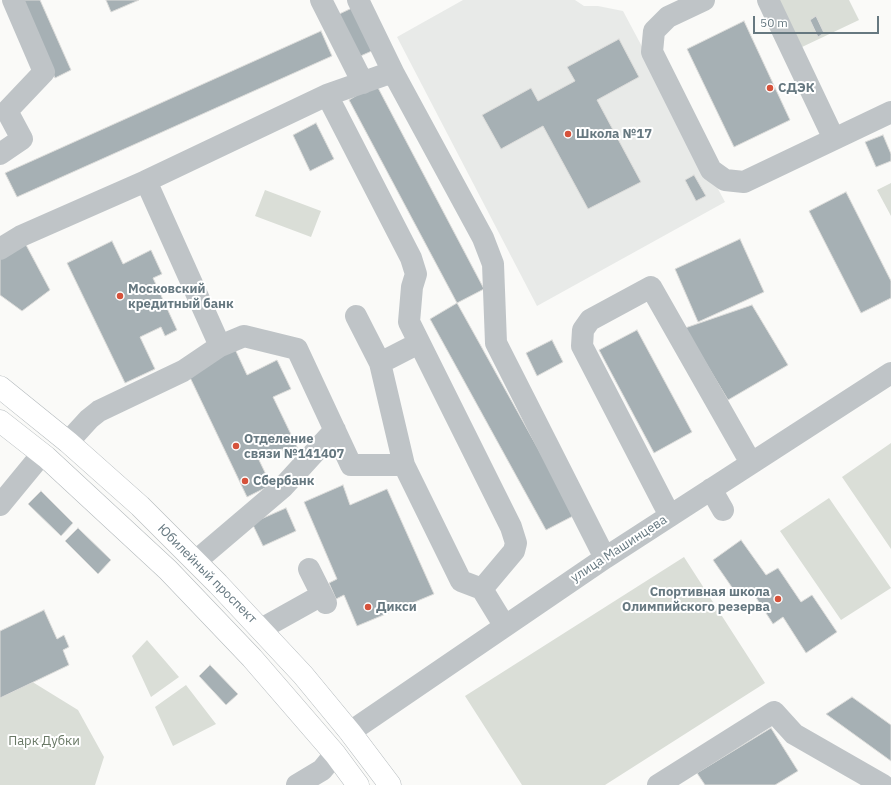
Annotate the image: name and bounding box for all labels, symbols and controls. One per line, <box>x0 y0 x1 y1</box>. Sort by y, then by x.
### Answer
scale bar <box>755 8 881 34</box>
text: 50 m <box>760 15 788 30</box>
place label: СДЭК <box>778 80 815 96</box>
marker: СДЭК <box>765 83 775 93</box>
place label: Школа №17 <box>576 126 652 142</box>
marker: Школа №17 <box>563 129 573 139</box>
place label: Московский кредитный банк <box>128 281 234 312</box>
marker: Московский кредитный банк <box>115 291 125 301</box>
place label: Отделение связи №141407 <box>244 431 344 462</box>
marker: Отделение связи №141407 <box>231 441 241 451</box>
place label: Сбербанк <box>253 473 314 489</box>
marker: Сбербанк <box>240 476 250 486</box>
street label: улица Машинцева <box>568 512 670 586</box>
street label: Юбилейный проспект <box>154 521 260 627</box>
place label: Спортивная школа Олимпийского резерва <box>622 584 770 615</box>
marker: Спортивная школа Олимпийского резерва <box>773 594 783 604</box>
place label: Дикси <box>376 599 417 615</box>
marker: Дикси <box>363 602 373 612</box>
park label: Парк Дубки <box>8 733 80 749</box>

